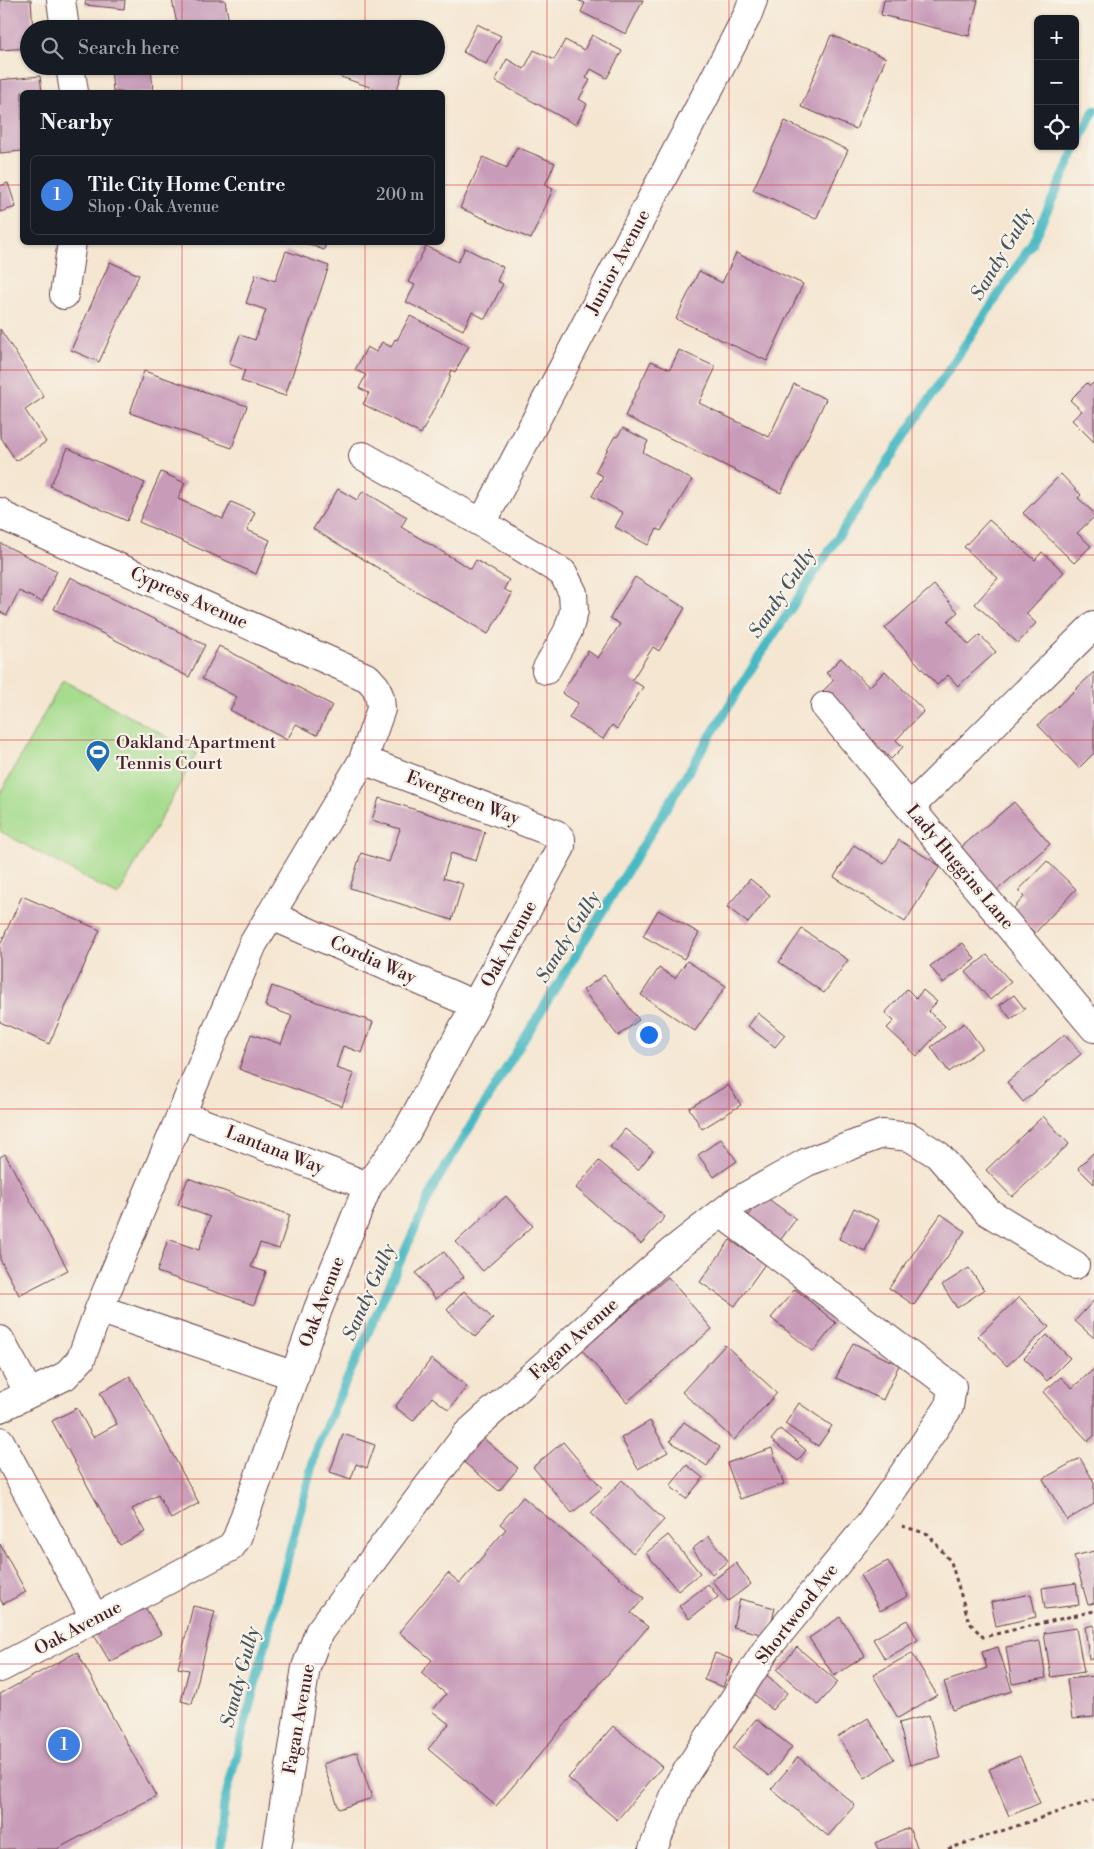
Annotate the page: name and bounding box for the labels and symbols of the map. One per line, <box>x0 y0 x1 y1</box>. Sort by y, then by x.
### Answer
water label: Sandy Gully <box>965 203 1039 304</box>
street label: Junior Avenue <box>580 206 655 319</box>
water label: Sandy Gully <box>743 543 821 643</box>
street label: Cypress Avenue <box>126 562 252 634</box>
place label: Oakland Apartment Tennis Court <box>116 731 277 775</box>
sports icon: Oakland Apartment Tennis Court <box>85 739 111 773</box>
street label: Evergreen Way <box>403 766 523 830</box>
street label: Lady Huggins Lane <box>901 800 1019 934</box>
water label: Sandy Gully <box>530 886 606 987</box>
street label: Oak Avenue <box>476 897 542 991</box>
street label: Cordia Way <box>326 931 420 989</box>
your location <box>636 1022 662 1048</box>
street label: Lantana Way <box>222 1121 328 1179</box>
water label: Sandy Gully <box>337 1239 401 1344</box>
street label: Oak Avenue <box>294 1253 350 1351</box>
street label: Fagan Avenue <box>525 1293 623 1385</box>
street label: Shortwood Ave <box>751 1559 843 1669</box>
street label: Oak Avenue <box>30 1595 126 1661</box>
water label: Sandy Gully <box>215 1623 265 1730</box>
street label: Fagan Avenue <box>278 1662 320 1776</box>
pin: 1 <box>48 1726 80 1764</box>

